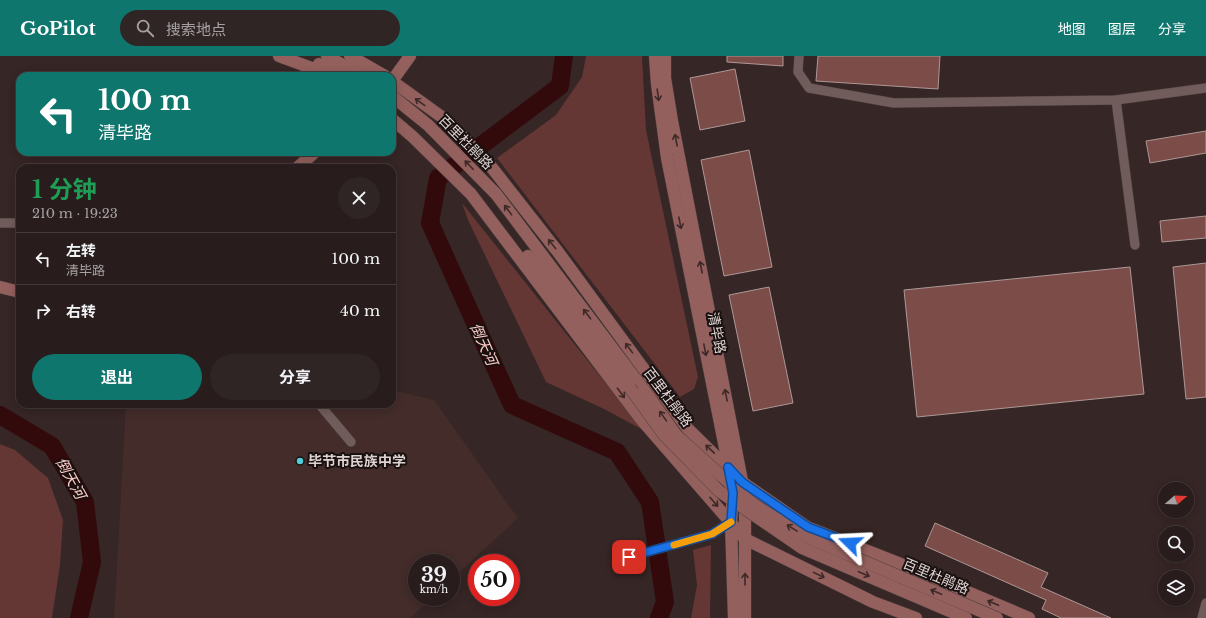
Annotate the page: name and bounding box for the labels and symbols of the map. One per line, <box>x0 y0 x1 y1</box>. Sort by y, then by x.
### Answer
one-way arrow <box>654 88 662 101</box>
one-way arrow <box>415 98 426 106</box>
street label: 百里杜鹃路 <box>435 111 497 173</box>
one-way arrow <box>671 134 679 147</box>
one-way arrow <box>464 160 474 170</box>
one-way arrow <box>504 205 512 216</box>
one-way arrow <box>677 216 685 229</box>
one-way arrow <box>547 238 556 249</box>
one-way arrow <box>696 261 704 274</box>
one-way arrow <box>582 308 591 319</box>
street label: 清毕路 <box>704 311 730 355</box>
water label: 倒天河 <box>466 320 503 371</box>
one-way arrow <box>625 343 633 354</box>
one-way arrow <box>702 344 710 357</box>
street label: 百里杜鹃路 <box>640 364 696 430</box>
one-way arrow <box>617 387 625 398</box>
one-way arrow <box>721 389 729 402</box>
one-way arrow <box>658 411 667 422</box>
one-way arrow <box>704 445 715 454</box>
place label: 毕节市民族中学 <box>308 452 406 470</box>
water label: 倒天河 <box>52 454 92 505</box>
marker: 毕节市民族中学 <box>295 456 305 466</box>
north arrow <box>1158 482 1194 518</box>
one-way arrow <box>709 497 718 507</box>
position arrow <box>829 522 871 564</box>
one-way arrow <box>786 523 798 531</box>
pin <box>612 540 646 574</box>
speed limit sign: 50 <box>468 554 520 606</box>
street label: 百里杜鹃路 <box>900 554 972 598</box>
one-way arrow <box>858 571 870 579</box>
one-way arrow <box>812 572 824 579</box>
one-way arrow <box>742 573 749 586</box>
one-way arrow <box>930 588 942 595</box>
one-way arrow <box>988 598 1000 606</box>

